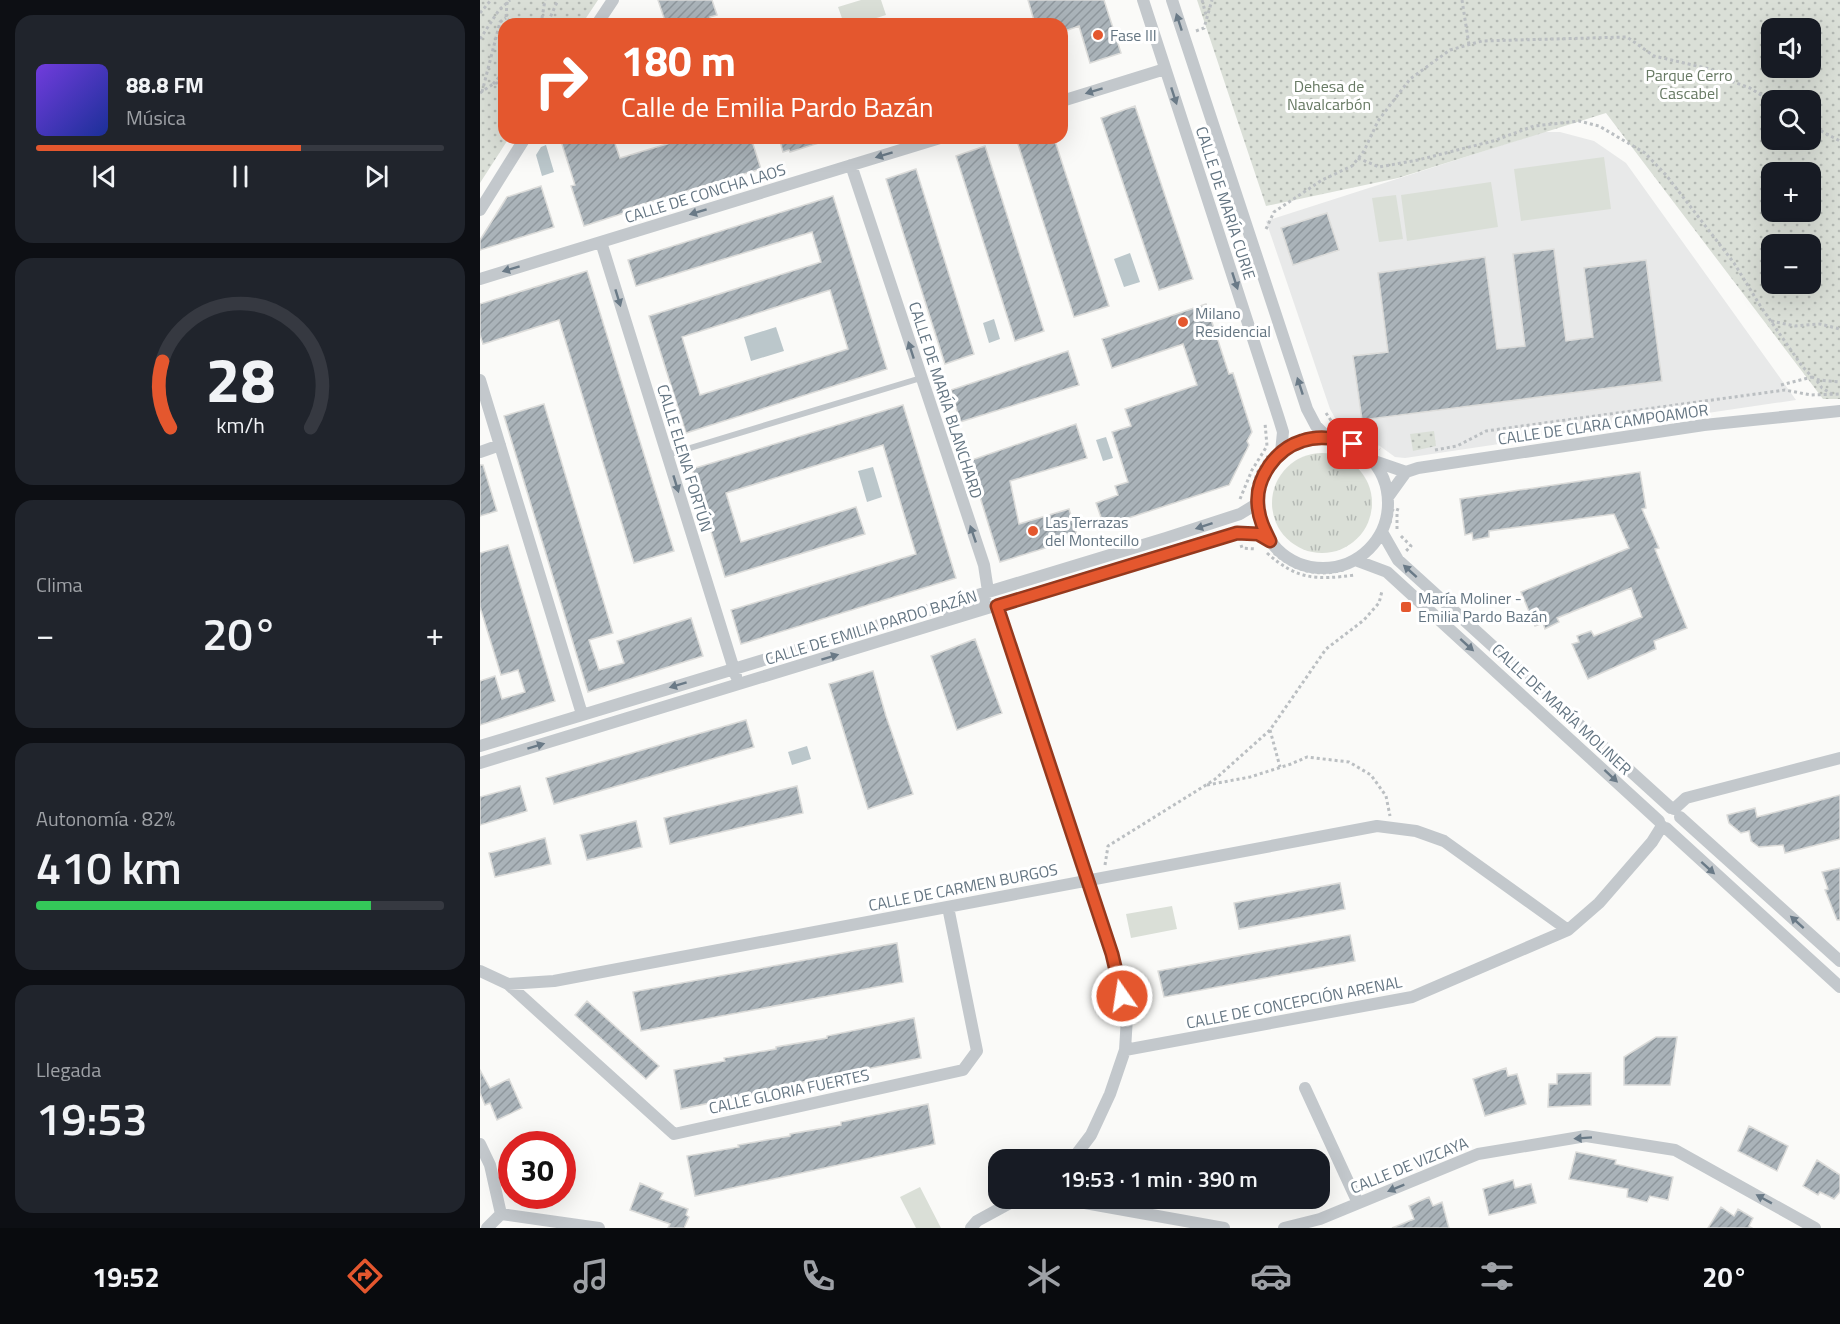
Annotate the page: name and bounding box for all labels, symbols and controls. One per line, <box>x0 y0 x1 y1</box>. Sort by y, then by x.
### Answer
one-way arrow <box>1174 13 1184 31</box>
map controls <box>1761 18 1821 294</box>
button: sound <box>1761 18 1821 78</box>
place label: Fase III <box>1110 23 1157 47</box>
text: 180 m <box>621 28 736 92</box>
marker: Fase III <box>1091 28 1105 42</box>
icon: right <box>522 42 600 120</box>
park label: Parque Cerro Cascabel <box>1645 63 1733 105</box>
text: 88.8 FM <box>126 68 204 102</box>
park label: Dehesa de Navalcarbón <box>1287 74 1371 116</box>
text: Calle de Emilia Pardo Bazán <box>621 86 934 127</box>
one-way arrow <box>1084 87 1102 96</box>
one-way arrow <box>1170 87 1179 105</box>
button: search <box>1761 90 1821 150</box>
text: Música <box>126 102 186 133</box>
street label: CALLE DE MARÍA CURIE <box>1190 123 1262 283</box>
one-way arrow <box>875 151 893 160</box>
street label: CALLE DE CONCHA LAOS <box>621 157 789 229</box>
icon: previous <box>88 160 121 193</box>
icon: pause <box>224 160 257 193</box>
icon: next <box>360 160 393 193</box>
button: + <box>1761 162 1821 222</box>
one-way arrow <box>689 208 707 217</box>
button: − <box>1761 234 1821 294</box>
one-way arrow <box>502 265 520 274</box>
one-way arrow <box>1230 272 1240 290</box>
one-way arrow <box>614 289 623 307</box>
street label: CALLE DE MARÍA BLANCHARD <box>903 299 989 501</box>
place label: Milano Residencial <box>1195 301 1271 343</box>
marker: Milano Residencial <box>1176 315 1190 329</box>
text: 28 <box>205 332 275 427</box>
one-way arrow <box>906 341 916 359</box>
one-way arrow <box>1294 377 1304 395</box>
street label: CALLE ELENA FORTÚN <box>651 381 719 535</box>
street label: CALLE DE CLARA CAMPOAMOR <box>1496 397 1710 451</box>
text: km/h <box>216 410 264 442</box>
pin <box>1327 418 1378 469</box>
icon: arrive <box>1336 427 1369 460</box>
one-way arrow <box>672 475 681 493</box>
place label: Las Terrazas del Montecillo <box>1045 510 1139 552</box>
one-way arrow <box>1195 521 1213 531</box>
marker: Las Terrazas del Montecillo <box>1026 524 1040 538</box>
one-way arrow <box>968 525 978 543</box>
one-way arrow <box>1402 564 1417 578</box>
text: Clima <box>36 569 83 600</box>
street label: CALLE DE EMILIA PARDO BAZÁN <box>762 583 980 671</box>
place label: María Moliner - Emilia Pardo Bazán <box>1418 586 1547 628</box>
text: 20° <box>202 599 278 667</box>
marker: María Moliner - Emilia Pardo Bazán <box>1399 600 1413 614</box>
text: − <box>36 609 54 659</box>
text: + <box>426 609 444 659</box>
one-way arrow <box>1460 638 1475 652</box>
street label: CALLE DE MARÍA MOLINER <box>1487 638 1637 780</box>
one-way arrow <box>821 652 839 661</box>
one-way arrow <box>669 681 687 690</box>
one-way arrow <box>527 741 545 750</box>
one-way arrow <box>1604 769 1618 783</box>
text: Autonomía · 82% <box>36 803 175 834</box>
text: 410 km <box>36 833 182 901</box>
street label: CALLE DE CARMEN BURGOS <box>866 857 1060 917</box>
one-way arrow <box>1700 861 1715 874</box>
one-way arrow <box>1789 915 1804 929</box>
position arrow <box>1090 964 1154 1028</box>
street label: CALLE DE CONCEPCIÓN ARENAL <box>1184 969 1404 1035</box>
text: Llegada <box>36 1054 101 1085</box>
street label: CALLE GLORIA FUERTES <box>706 1062 872 1120</box>
text: 19:53 <box>36 1084 148 1152</box>
street label: CALLE DE VIZCAYA <box>1346 1130 1472 1200</box>
speed limit sign: 30 <box>498 1131 576 1209</box>
one-way arrow <box>1573 1133 1592 1142</box>
text: 19:53 · 1 min · 390 m <box>1060 1162 1258 1196</box>
one-way arrow <box>1387 1184 1405 1193</box>
one-way arrow <box>1756 1194 1772 1205</box>
icon: directions <box>344 1255 386 1297</box>
icon: music <box>570 1255 612 1297</box>
icon: phone <box>797 1255 839 1297</box>
icon: climate <box>1023 1255 1065 1297</box>
icon: car <box>1250 1255 1292 1297</box>
icon: filters <box>1476 1255 1518 1297</box>
text: 19:52 <box>92 1256 160 1297</box>
text: 20° <box>1702 1256 1748 1297</box>

